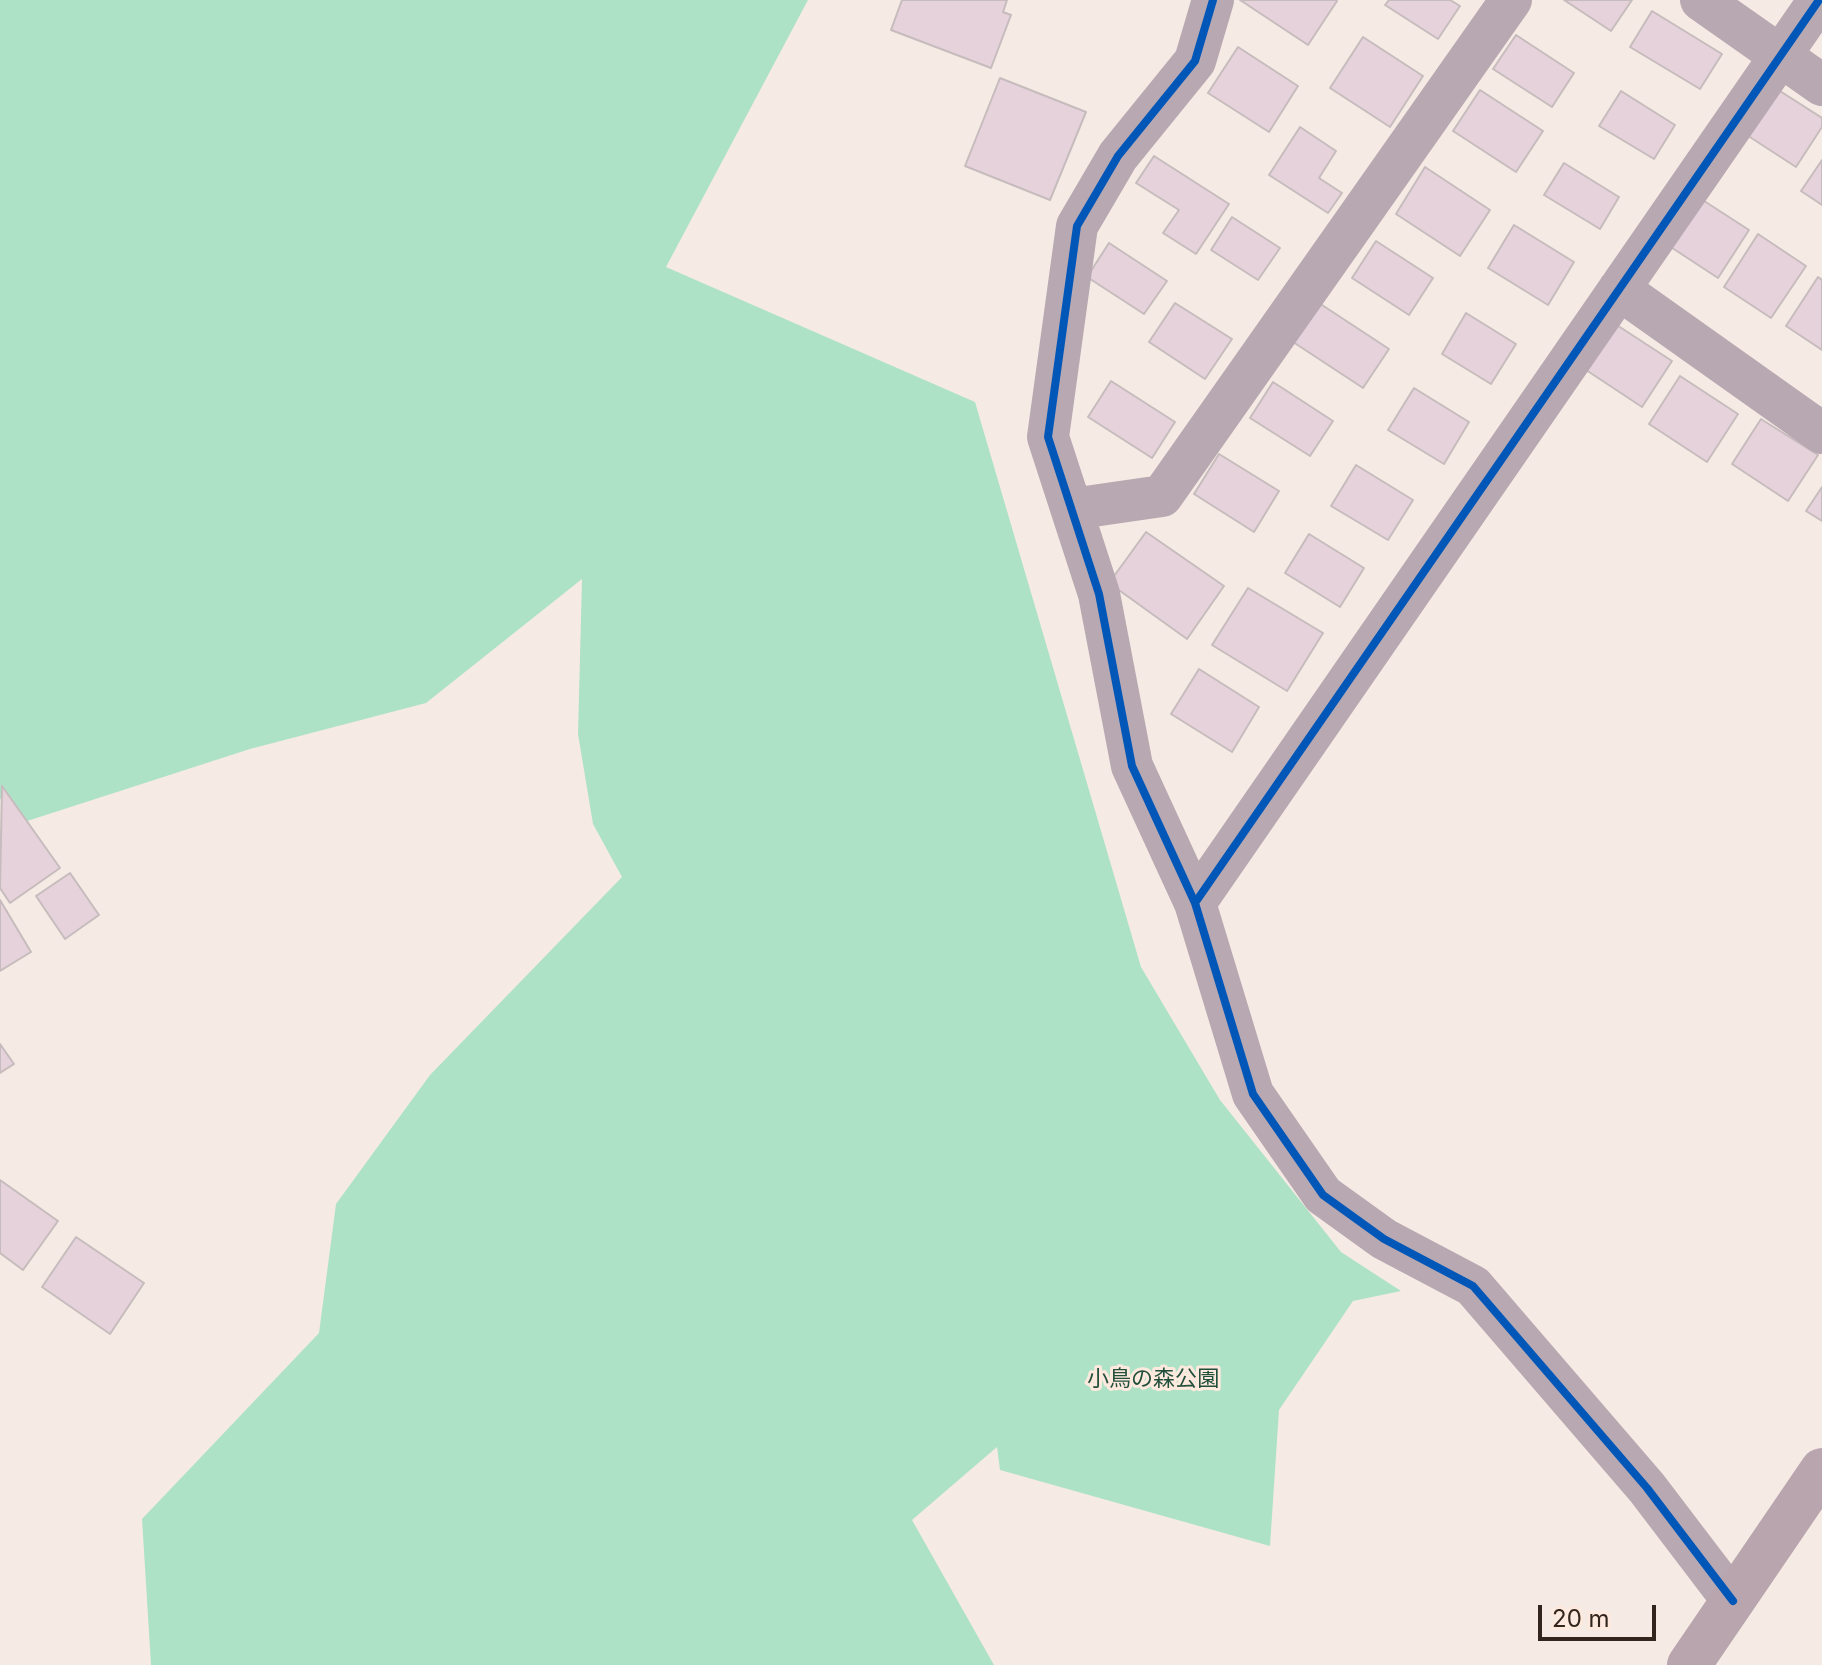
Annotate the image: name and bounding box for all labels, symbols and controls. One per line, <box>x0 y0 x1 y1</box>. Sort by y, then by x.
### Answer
park label: 小鳥の森公園 <box>1087 1366 1219 1392</box>
scale bar <box>1542 1589 1660 1639</box>
text: 20 m <box>1552 1604 1610 1633</box>

